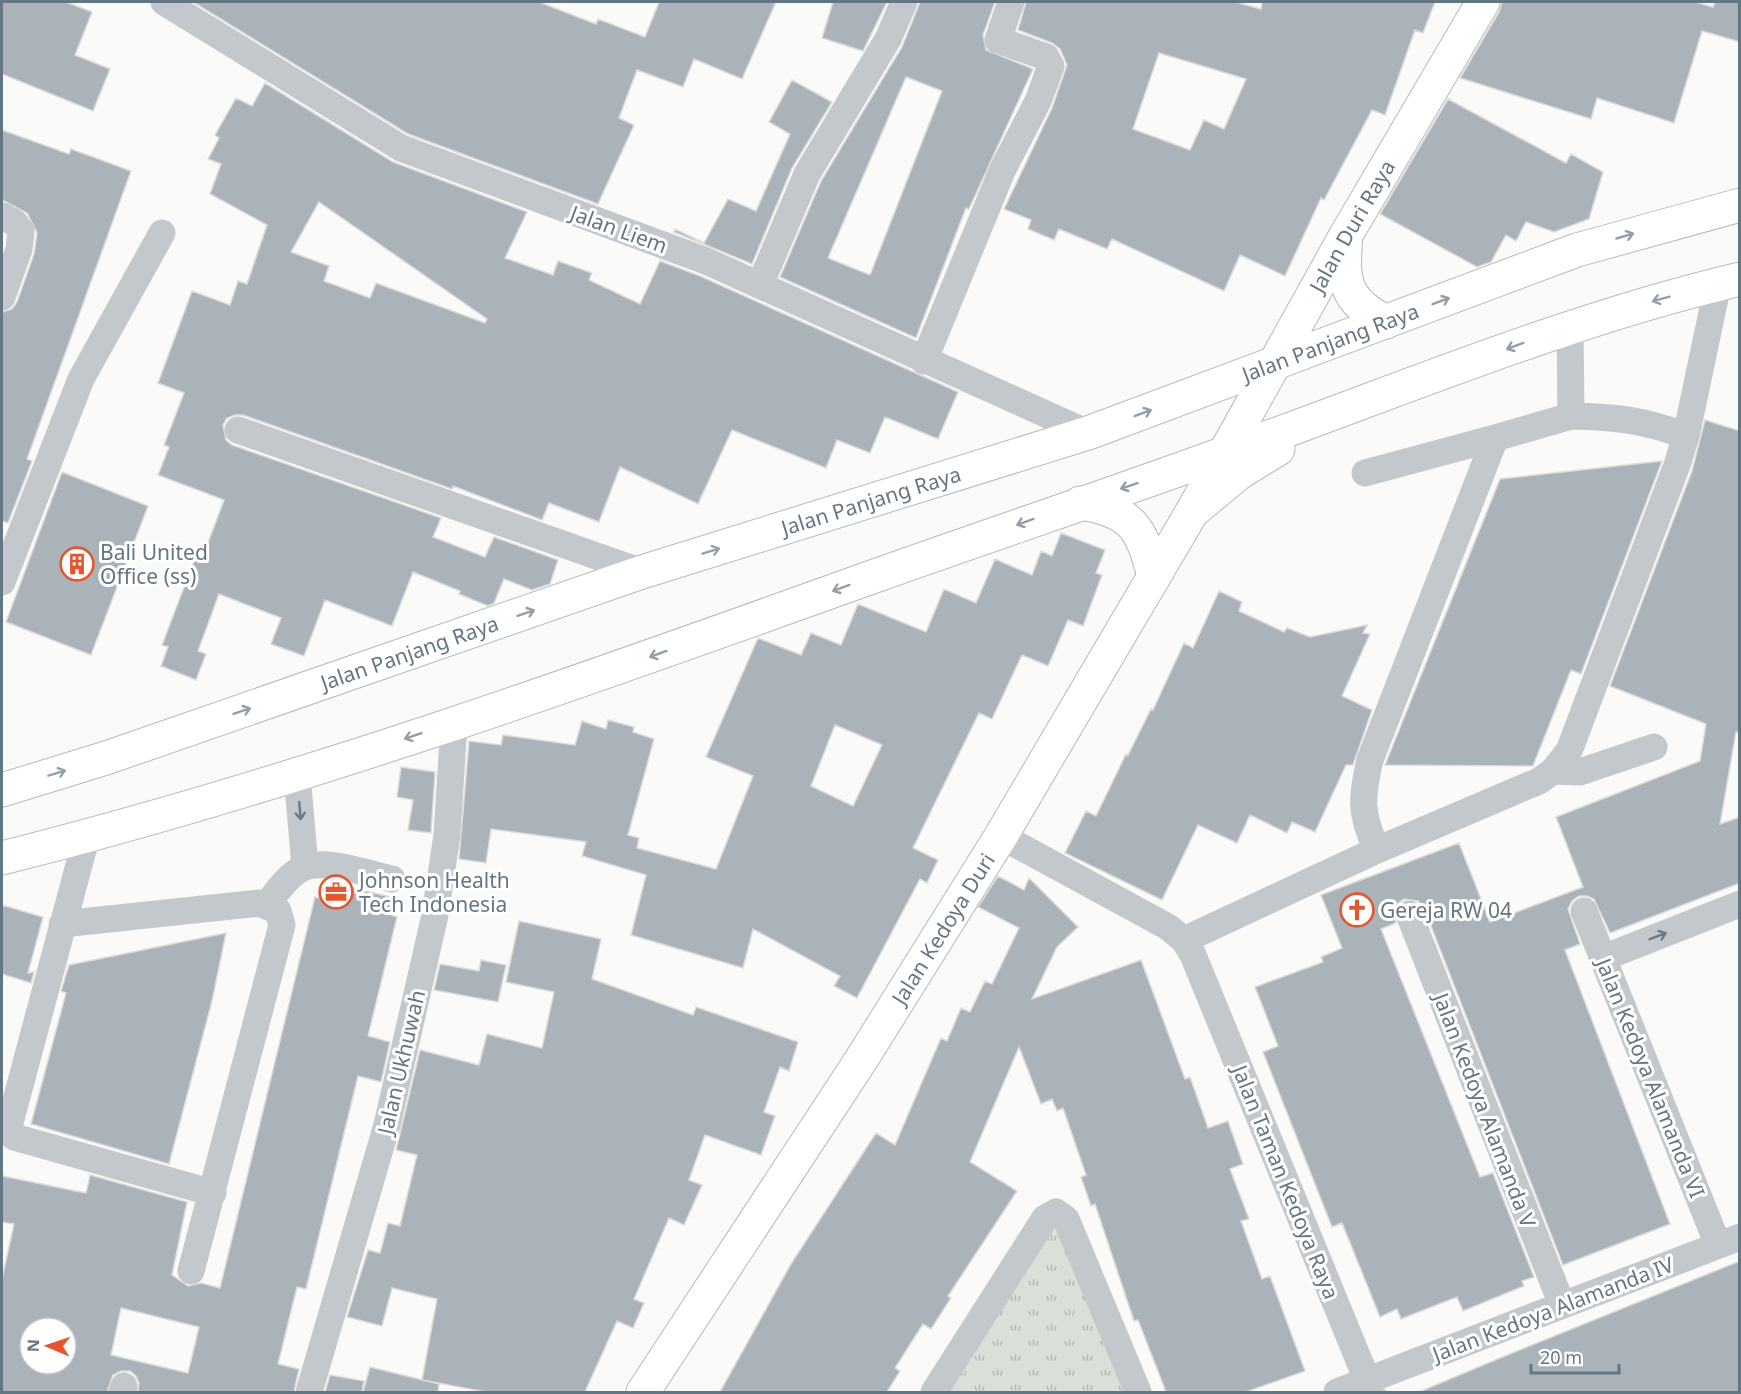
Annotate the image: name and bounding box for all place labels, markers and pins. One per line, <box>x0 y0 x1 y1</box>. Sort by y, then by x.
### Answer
place label: Bali United Office (ss) <box>100 538 208 590</box>
building icon: Bali United Office (ss) <box>59 546 95 582</box>
place label: Johnson Health Tech Indonesia <box>357 866 510 918</box>
office icon: Johnson Health Tech Indonesia <box>318 874 354 910</box>
church icon: Gereja RW 04 <box>1339 892 1375 928</box>
place label: Gereja RW 04 <box>1380 896 1512 924</box>

